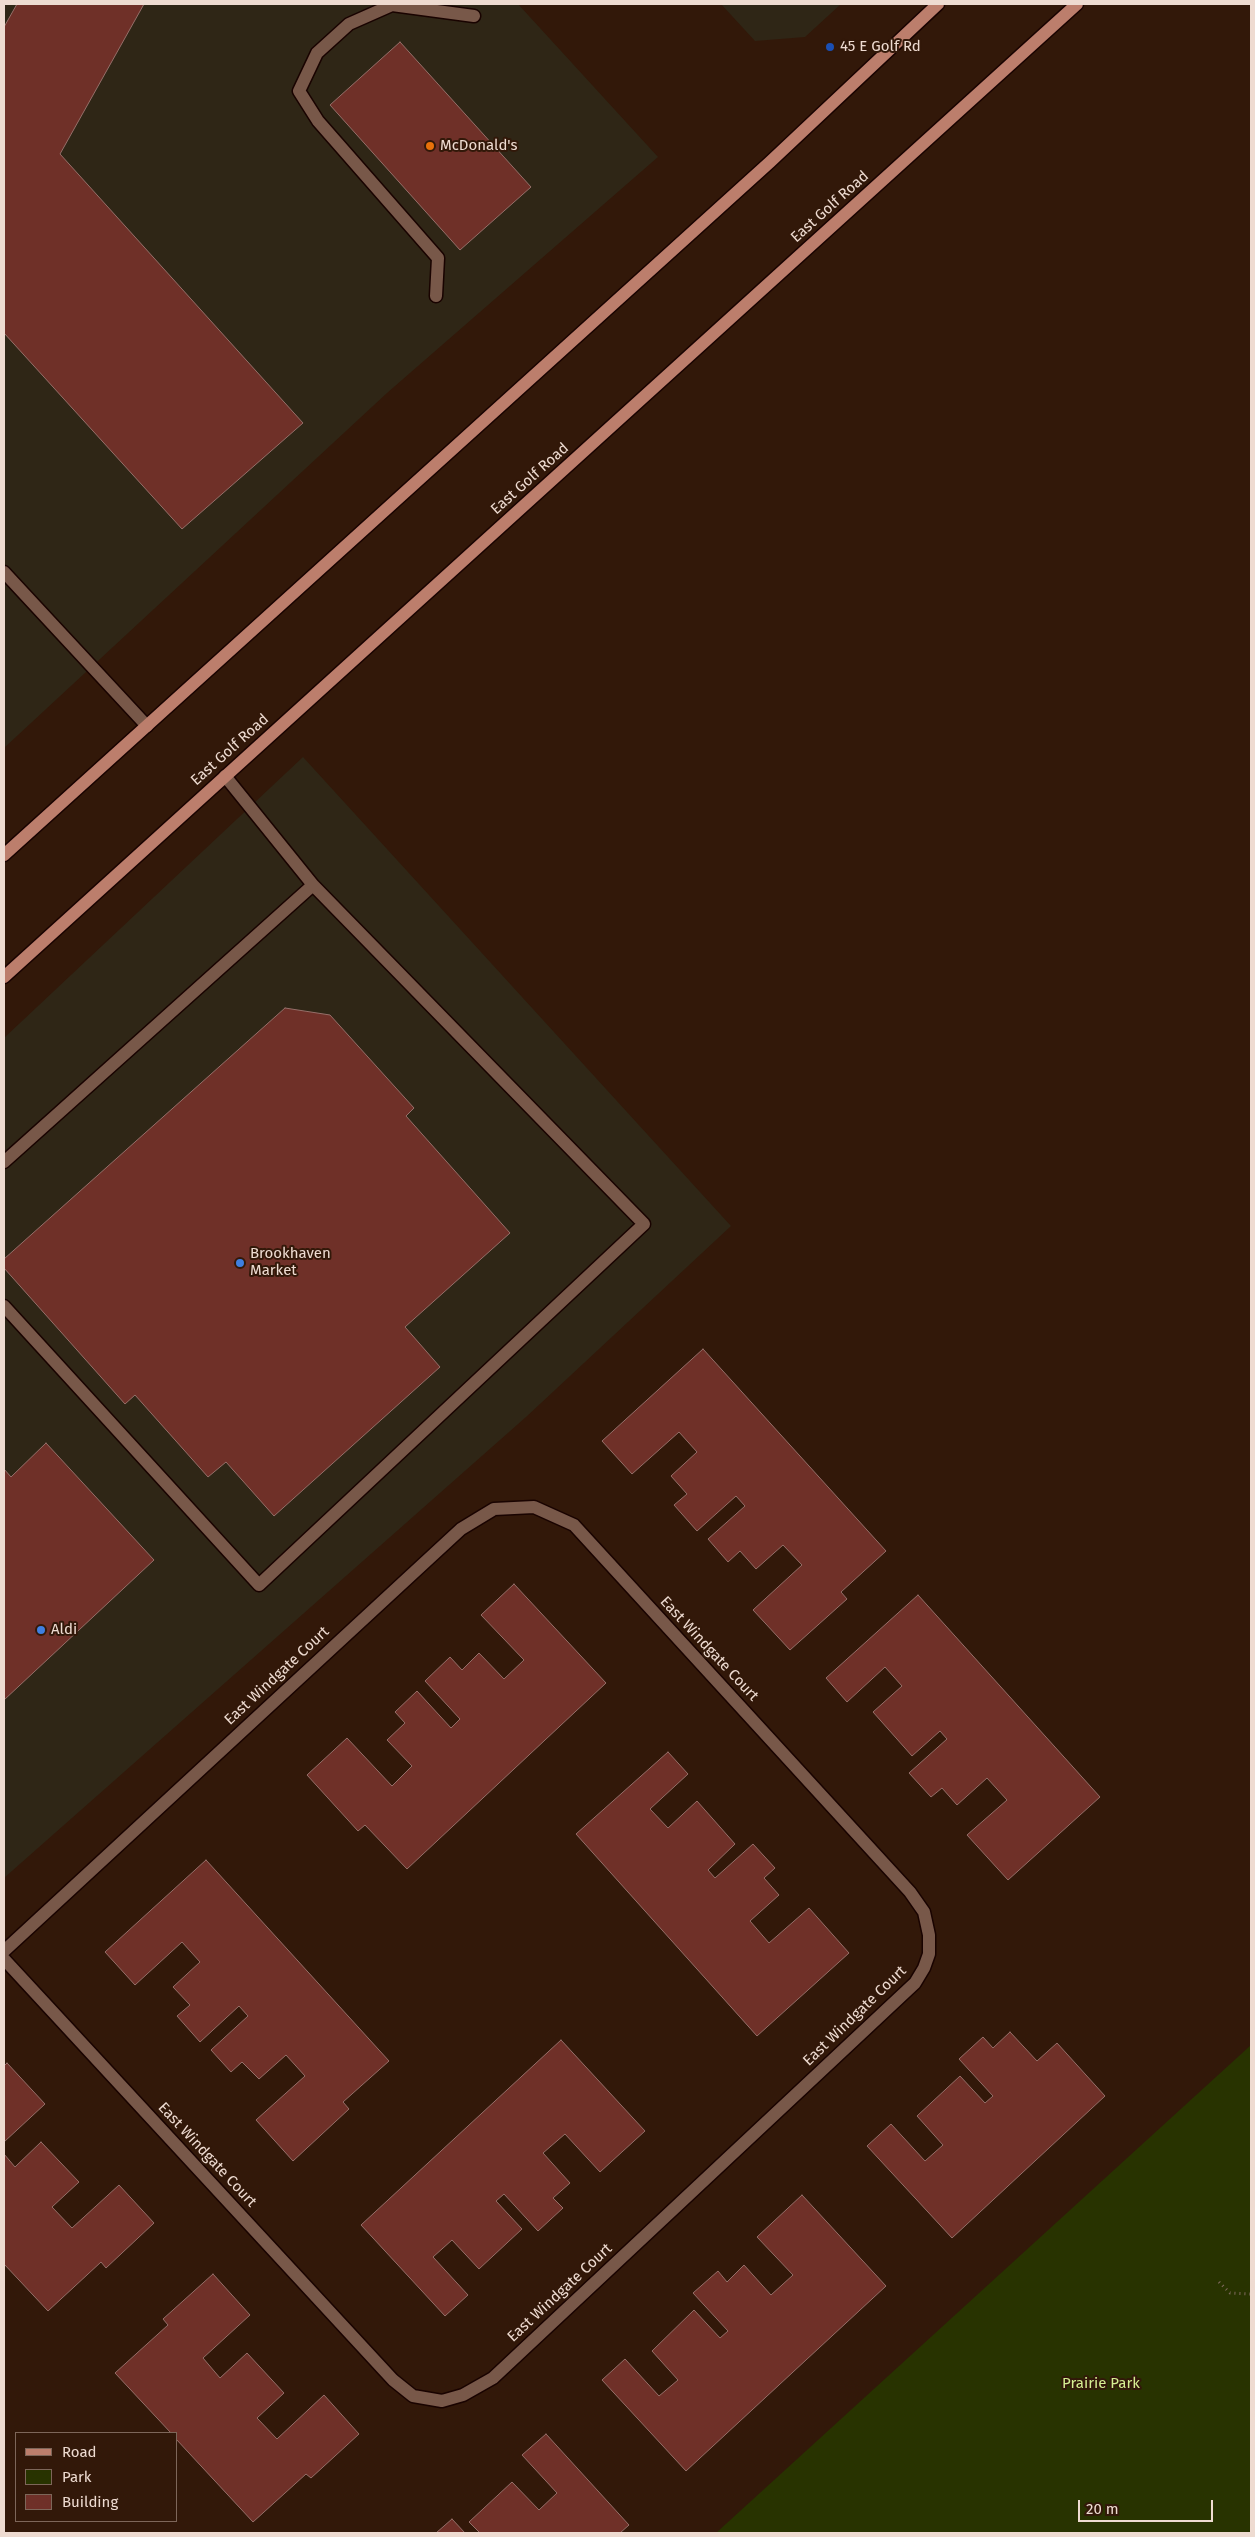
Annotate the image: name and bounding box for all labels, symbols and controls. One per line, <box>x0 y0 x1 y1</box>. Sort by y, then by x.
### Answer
place label: 45 E Golf Rd <box>840 38 921 56</box>
marker: 45 E Golf Rd <box>824 41 836 53</box>
place label: McDonald's <box>440 137 517 155</box>
marker: McDonald's <box>424 140 436 152</box>
street label: East Golf Road <box>787 167 873 247</box>
street label: East Golf Road <box>487 439 573 519</box>
street label: East Golf Road <box>187 710 273 790</box>
place label: Brookhaven Market <box>250 1245 331 1280</box>
marker: Brookhaven Market <box>234 1257 246 1269</box>
street label: East Windgate Court <box>656 1593 762 1705</box>
place label: Aldi <box>51 1621 77 1639</box>
street label: East Windgate Court <box>221 1623 333 1729</box>
marker: Aldi <box>35 1624 47 1636</box>
street label: East Windgate Court <box>800 1962 910 2070</box>
street label: East Windgate Court <box>154 2099 260 2211</box>
street label: East Windgate Court <box>504 2240 616 2346</box>
park label: Prairie Park <box>1062 2375 1140 2393</box>
legend <box>15 2432 178 2522</box>
text: Road <box>62 2443 97 2461</box>
text: Park <box>62 2468 92 2486</box>
scale bar <box>1080 2490 1215 2522</box>
text: Building <box>62 2493 118 2511</box>
text: 20 m <box>1086 2500 1119 2518</box>

